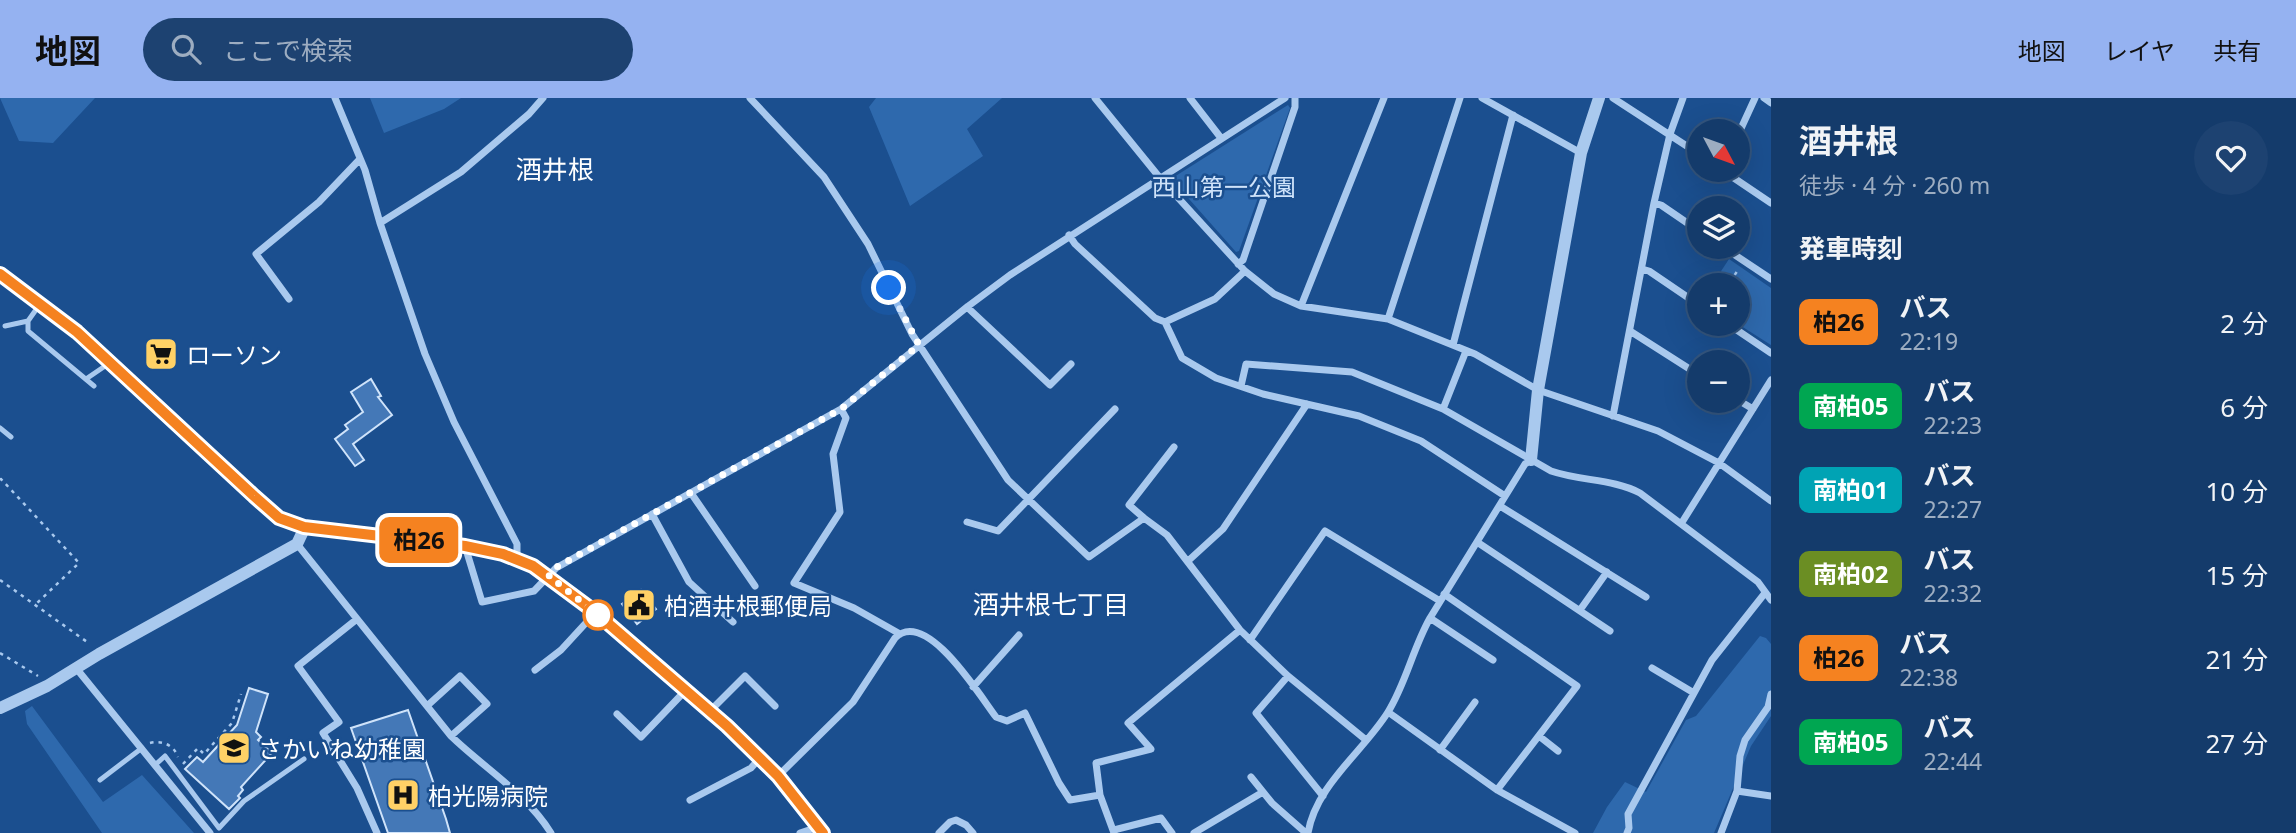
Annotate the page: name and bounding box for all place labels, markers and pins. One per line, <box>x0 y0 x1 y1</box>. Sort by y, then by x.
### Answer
supermarket icon: ローソン <box>142 335 180 373</box>
place label: ローソン <box>186 338 282 371</box>
public building icon: 柏酒井根郵便局 <box>620 586 658 624</box>
place label: 柏酒井根郵便局 <box>664 589 832 622</box>
unlabelled marker <box>583 600 613 630</box>
school or university icon: さかいね幼稚園 <box>215 729 253 767</box>
place label: さかいね幼稚園 <box>258 732 426 765</box>
hospital icon: 柏光陽病院 <box>384 776 422 814</box>
place label: 柏光陽病院 <box>428 779 548 812</box>

